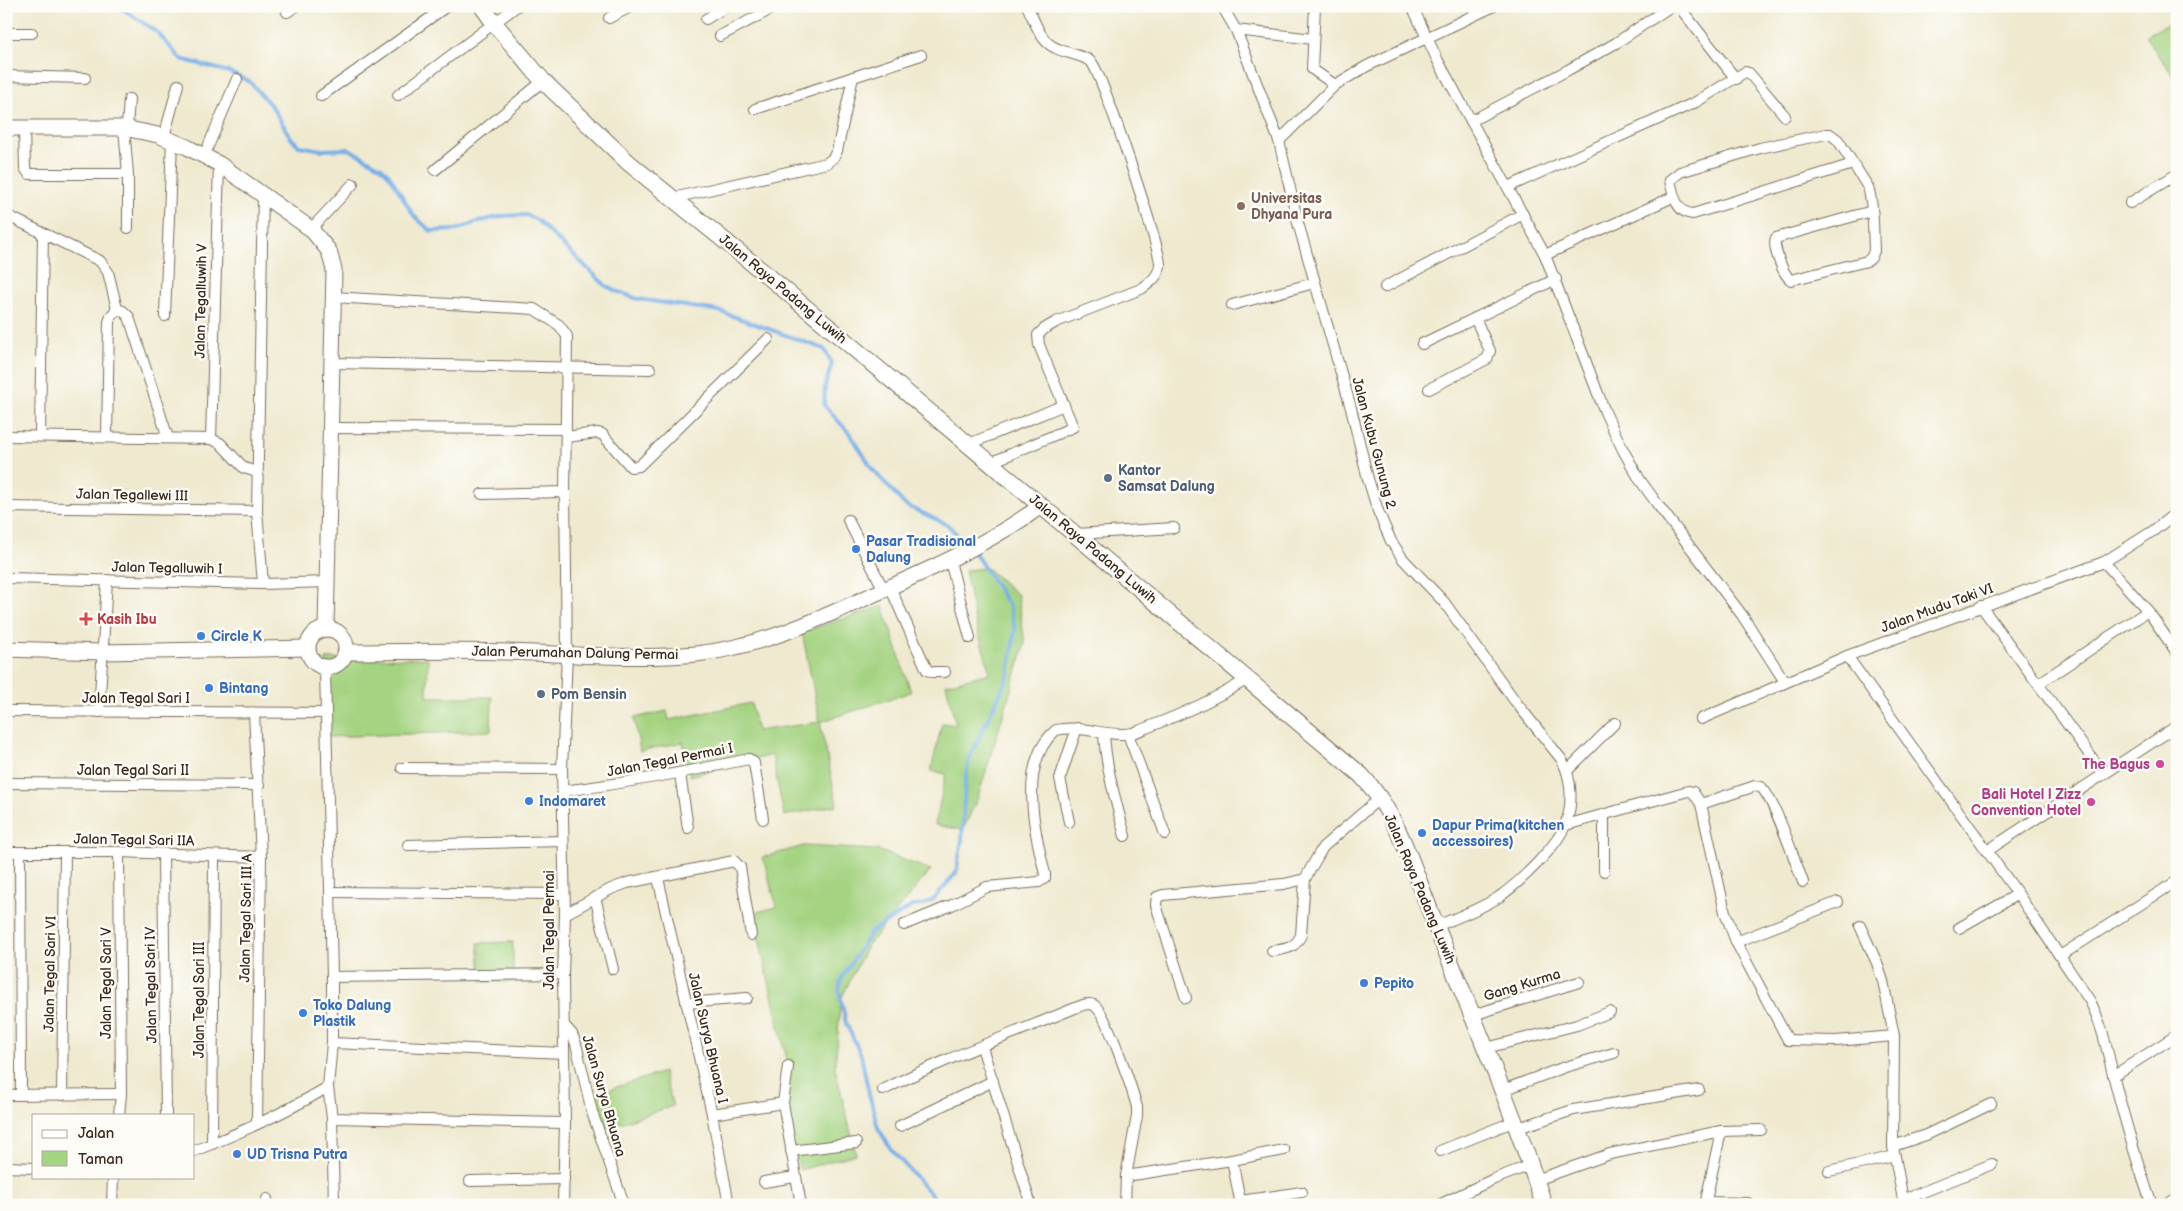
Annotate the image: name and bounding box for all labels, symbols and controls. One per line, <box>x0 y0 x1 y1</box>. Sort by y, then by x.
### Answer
place label: Universitas Dhyana Pura <box>1251 190 1332 223</box>
marker: Universitas Dhyana Pura <box>1235 200 1247 212</box>
street label: Jalan Raya Padang Luwih <box>716 231 850 347</box>
street label: Jalan Tegalluwih V <box>191 243 211 359</box>
street label: Jalan Kubu Gunung 2 <box>1348 375 1400 511</box>
place label: Kantor Samsat Dalung <box>1118 462 1215 495</box>
marker: Kantor Samsat Dalung <box>1102 472 1114 484</box>
street label: Jalan Tegallewi III <box>76 486 188 504</box>
street label: Jalan Raya Padang Luwih <box>1026 491 1160 607</box>
place label: Pasar Tradisional Dalung <box>866 533 976 566</box>
marker: Pasar Tradisional Dalung <box>850 543 862 555</box>
street label: Jalan Tegalluwih I <box>111 559 223 577</box>
street label: Jalan Mudu Taki VI <box>1879 580 1995 636</box>
place label: Kasih Ibu <box>97 611 157 628</box>
marker: Kasih Ibu <box>79 612 93 626</box>
place label: Circle K <box>211 628 263 645</box>
marker: Circle K <box>195 630 207 642</box>
street label: Jalan Perumahan Dalung Permai <box>471 643 679 663</box>
place label: Bintang <box>219 680 268 697</box>
marker: Bintang <box>203 682 215 694</box>
place label: Pom Bensin <box>551 686 627 703</box>
marker: Pom Bensin <box>535 688 547 700</box>
street label: Jalan Tegal Sari I <box>82 690 190 707</box>
street label: Jalan Tegal Permai I <box>606 739 734 781</box>
place label: The Bagus <box>2082 756 2150 773</box>
marker: The Bagus <box>2154 758 2166 770</box>
street label: Jalan Tegal Sari II <box>77 762 189 779</box>
place label: Bali Hotel | Zizz Convention Hotel <box>1971 786 2081 819</box>
place label: Indomaret <box>539 793 606 810</box>
marker: Indomaret <box>523 795 535 807</box>
marker: Bali Hotel | Zizz Convention Hotel <box>2085 796 2097 808</box>
street label: Jalan Raya Padang Luwih <box>1381 811 1459 967</box>
place label: Dapur Prima(kitchen accessoires) <box>1432 817 1564 850</box>
marker: Dapur Prima(kitchen accessoires) <box>1416 827 1428 839</box>
street label: Jalan Tegal Sari IIA <box>73 830 195 850</box>
street label: Jalan Tegal Sari III A <box>236 853 256 983</box>
street label: Jalan Tegal Permai <box>541 870 558 990</box>
street label: Jalan Tegal Sari VI <box>40 916 60 1032</box>
street label: Jalan Tegal Sari IV <box>141 926 161 1043</box>
street label: Jalan Tegal Sari V <box>98 927 115 1039</box>
street label: Jalan Tegal Sari III <box>191 942 208 1058</box>
street label: Gang Kurma <box>1482 965 1562 1005</box>
street label: Jalan Surya Bhuana I <box>685 971 731 1105</box>
place label: Pepito <box>1374 975 1414 992</box>
marker: Pepito <box>1358 977 1370 989</box>
place label: Toko Dalung Plastik <box>313 997 391 1030</box>
marker: Toko Dalung Plastik <box>297 1007 309 1019</box>
street label: Jalan Surya Bhuana <box>578 1033 630 1159</box>
legend <box>32 1114 195 1178</box>
text: Jalan <box>78 1124 114 1143</box>
place label: UD Trisna Putra <box>247 1146 348 1163</box>
marker: UD Trisna Putra <box>231 1148 243 1160</box>
text: Taman <box>78 1150 123 1169</box>

